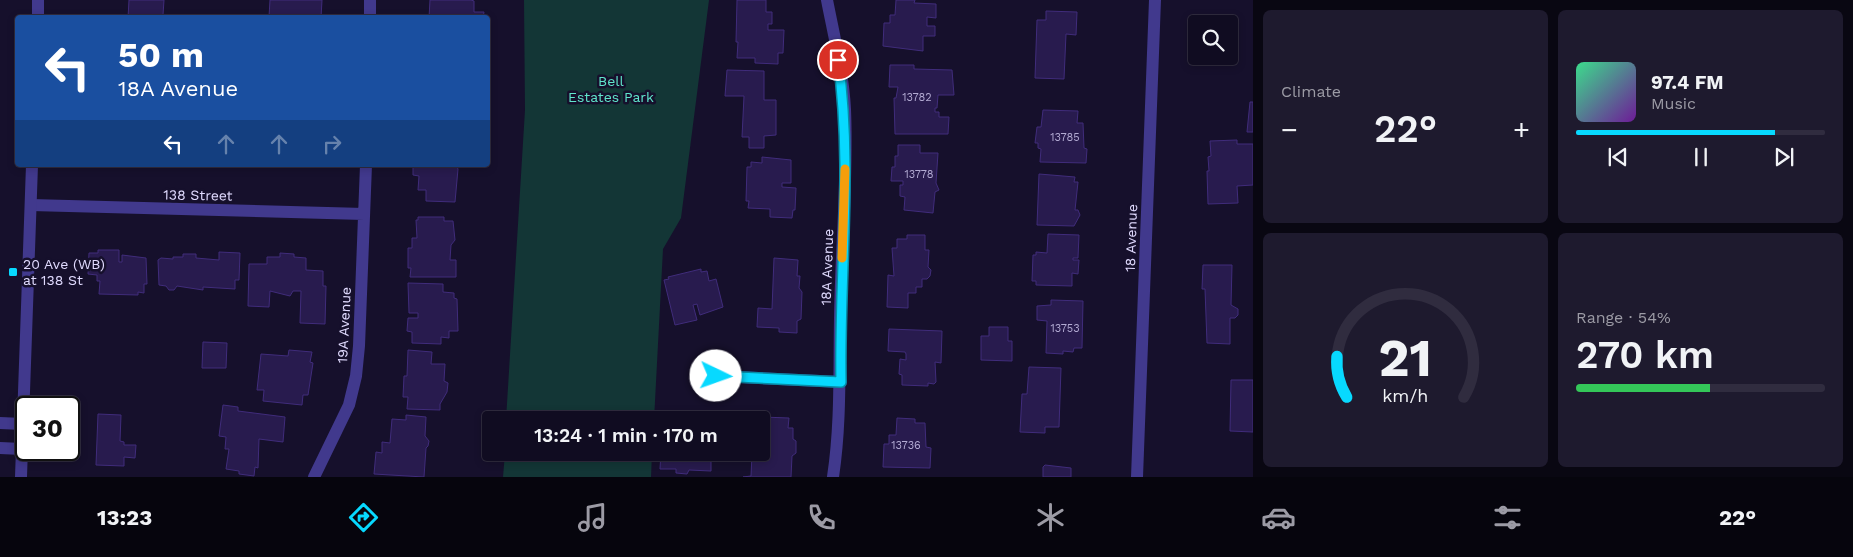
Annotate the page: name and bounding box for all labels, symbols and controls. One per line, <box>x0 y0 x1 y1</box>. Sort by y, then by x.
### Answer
map controls <box>1188 15 1238 65</box>
button: search <box>1188 15 1238 65</box>
text: 50 m <box>118 34 204 76</box>
icon: left <box>35 35 100 100</box>
pin <box>817 39 859 81</box>
icon: arrive <box>824 46 852 74</box>
text: 97.4 FM <box>1651 71 1724 94</box>
park label: Bell Estates Park <box>568 73 654 105</box>
text: 18A Avenue <box>118 76 238 101</box>
text: Climate <box>1281 82 1341 101</box>
house number: 13782 <box>902 91 932 104</box>
text: Music <box>1651 94 1696 113</box>
text: 22° <box>1374 107 1437 151</box>
text: − <box>1281 113 1298 146</box>
text: + <box>1513 113 1530 146</box>
icon: left <box>159 130 187 158</box>
icon: ahead <box>212 130 240 158</box>
icon: ahead <box>265 130 293 158</box>
icon: right <box>318 130 346 158</box>
house number: 13785 <box>1050 131 1080 144</box>
icon: previous <box>1604 143 1632 171</box>
icon: pause <box>1687 143 1715 171</box>
icon: next <box>1770 143 1798 171</box>
house number: 13778 <box>904 168 934 181</box>
street label: 138 Street <box>163 186 233 204</box>
street label: 18 Avenue <box>1122 204 1140 272</box>
street label: 18A Avenue <box>818 228 836 306</box>
place label: 20 Ave (WB) at 138 St <box>23 256 105 288</box>
marker: 20 Ave (WB) at 138 St <box>7 266 19 278</box>
street label: 19A Avenue <box>334 286 354 364</box>
text: Range · 54% <box>1576 308 1671 327</box>
house number: 13753 <box>1050 322 1080 335</box>
text: 21 <box>1379 328 1432 389</box>
text: 270 km <box>1576 333 1714 377</box>
position arrow <box>689 349 741 401</box>
text: km/h <box>1382 385 1429 406</box>
speed limit sign: 30 <box>15 396 80 461</box>
text: 13:24 · 1 min · 170 m <box>534 424 718 447</box>
house number: 13736 <box>891 439 921 452</box>
icon: directions <box>346 500 381 535</box>
icon: music <box>575 500 610 535</box>
icon: phone <box>804 500 839 535</box>
icon: climate <box>1033 500 1068 535</box>
icon: car <box>1261 500 1296 535</box>
icon: filters <box>1490 500 1525 535</box>
text: 13:23 <box>97 505 152 530</box>
text: 22° <box>1719 505 1756 530</box>

